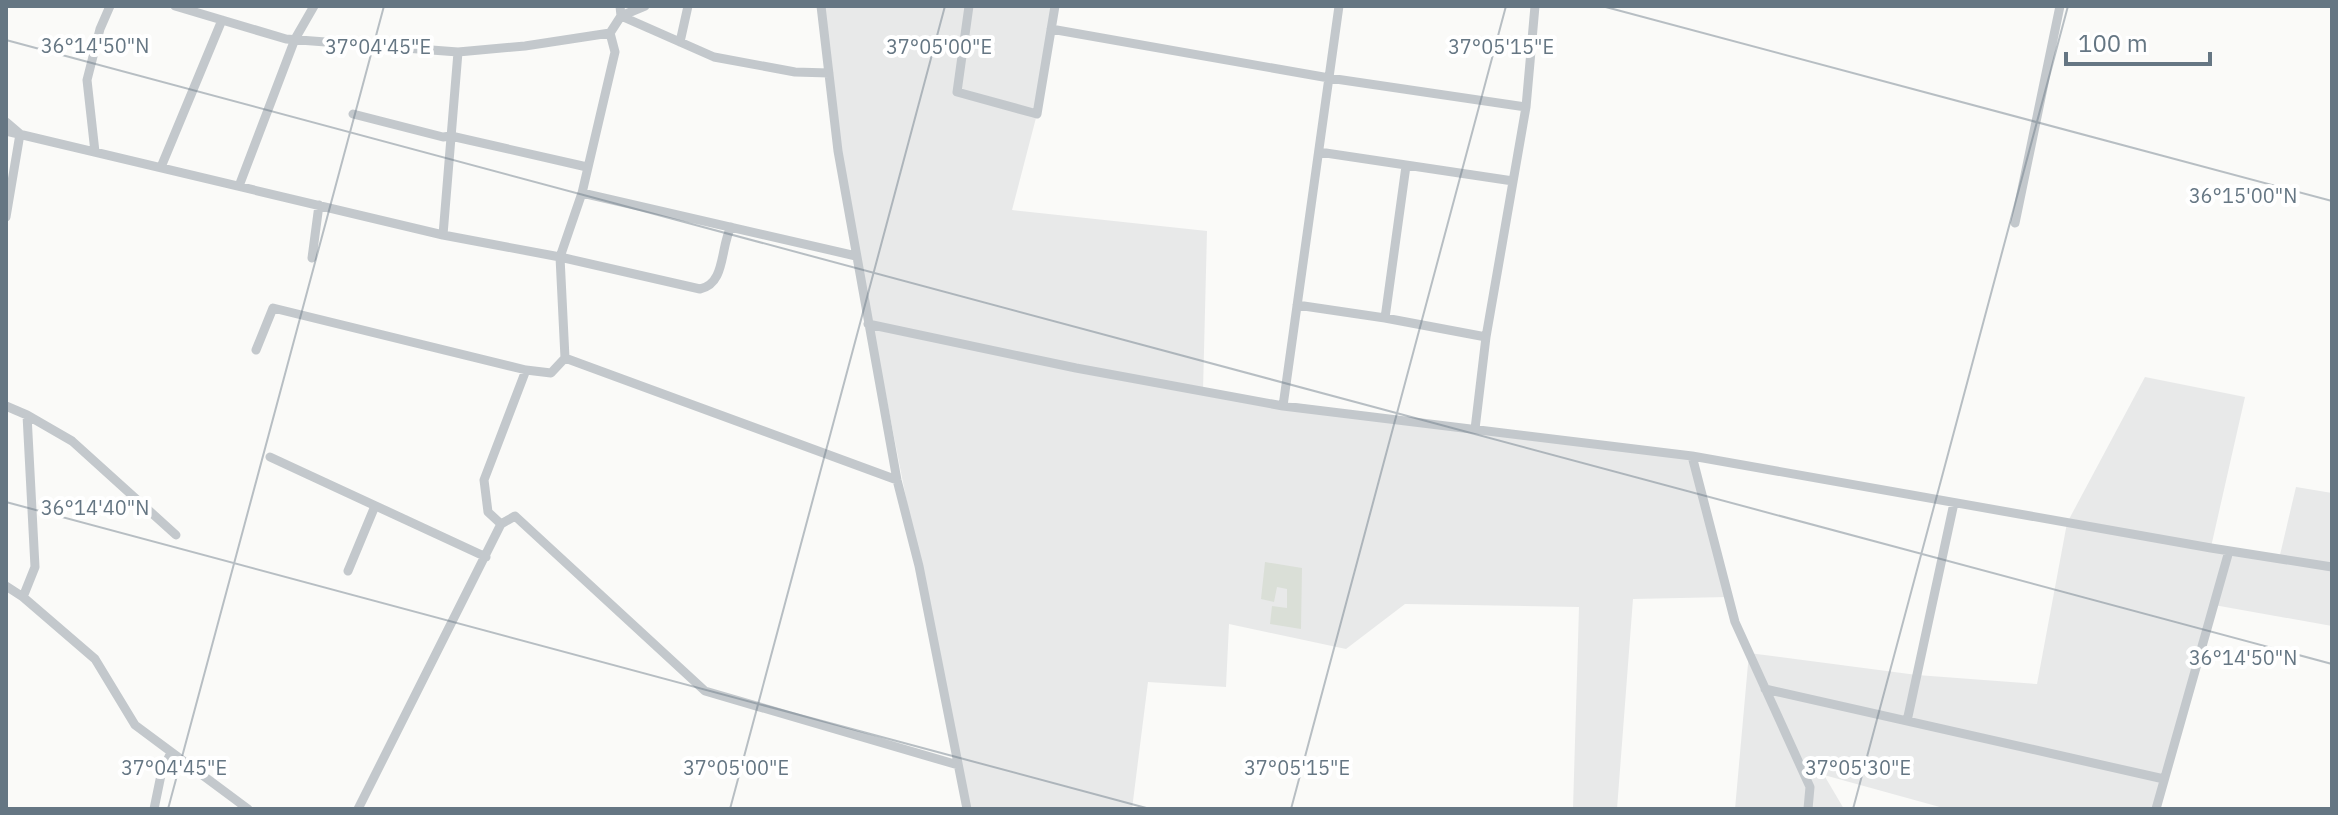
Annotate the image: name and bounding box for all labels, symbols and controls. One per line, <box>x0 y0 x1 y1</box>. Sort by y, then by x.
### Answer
scale bar <box>2066 16 2210 66</box>
text: 100 m <box>2078 27 2148 59</box>
text: 36°14'50"N <box>41 32 149 59</box>
text: 37°04'45"E <box>325 33 431 60</box>
text: 37°05'00"E <box>886 33 992 60</box>
text: 37°05'15"E <box>1448 33 1554 60</box>
text: 36°15'00"N <box>2189 182 2297 209</box>
text: 36°14'40"N <box>41 494 149 521</box>
text: 36°14'50"N <box>2189 644 2297 671</box>
text: 37°04'45"E <box>121 754 227 781</box>
text: 37°05'00"E <box>683 754 789 781</box>
text: 37°05'15"E <box>1244 754 1350 781</box>
text: 37°05'30"E <box>1805 754 1911 781</box>

